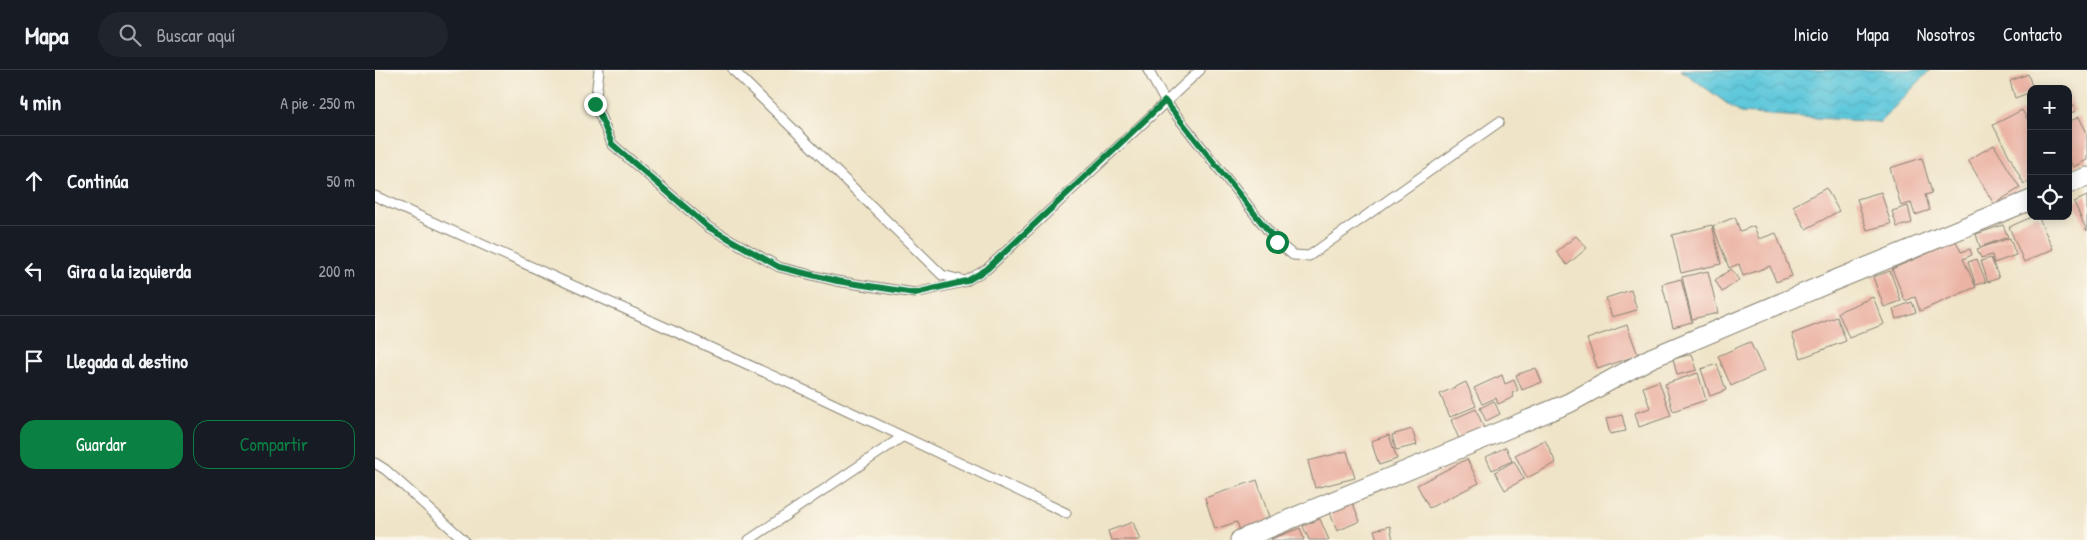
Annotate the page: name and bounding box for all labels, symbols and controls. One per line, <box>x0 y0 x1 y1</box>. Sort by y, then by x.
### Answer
search box <box>98 12 448 57</box>
text: Mapa <box>25 19 68 51</box>
icon: search <box>116 21 144 49</box>
text: Buscar aquí <box>156 22 236 48</box>
text: Inicio <box>1794 22 1828 47</box>
text: Mapa <box>1856 22 1889 47</box>
text: Nosotros <box>1917 22 1975 47</box>
text: Contacto <box>2003 22 2062 47</box>
map controls <box>2027 85 2072 220</box>
button: + <box>2027 85 2072 130</box>
text: 4 min <box>20 88 61 117</box>
text: A pie · 250 m <box>280 92 355 114</box>
route end <box>584 93 607 116</box>
button: − <box>2027 130 2072 175</box>
icon: ahead <box>20 167 48 195</box>
text: Continúa <box>67 168 128 194</box>
text: 50 m <box>327 170 355 192</box>
button: locate <box>2027 175 2072 220</box>
route start <box>1266 231 1289 254</box>
icon: left <box>20 257 48 285</box>
text: Gira a la izquierda <box>67 258 191 284</box>
text: 200 m <box>319 260 355 282</box>
icon: arrive <box>20 347 48 375</box>
text: Llegada al destino <box>67 348 188 374</box>
button: Guardar <box>20 420 183 469</box>
button: Compartir <box>193 420 355 469</box>

